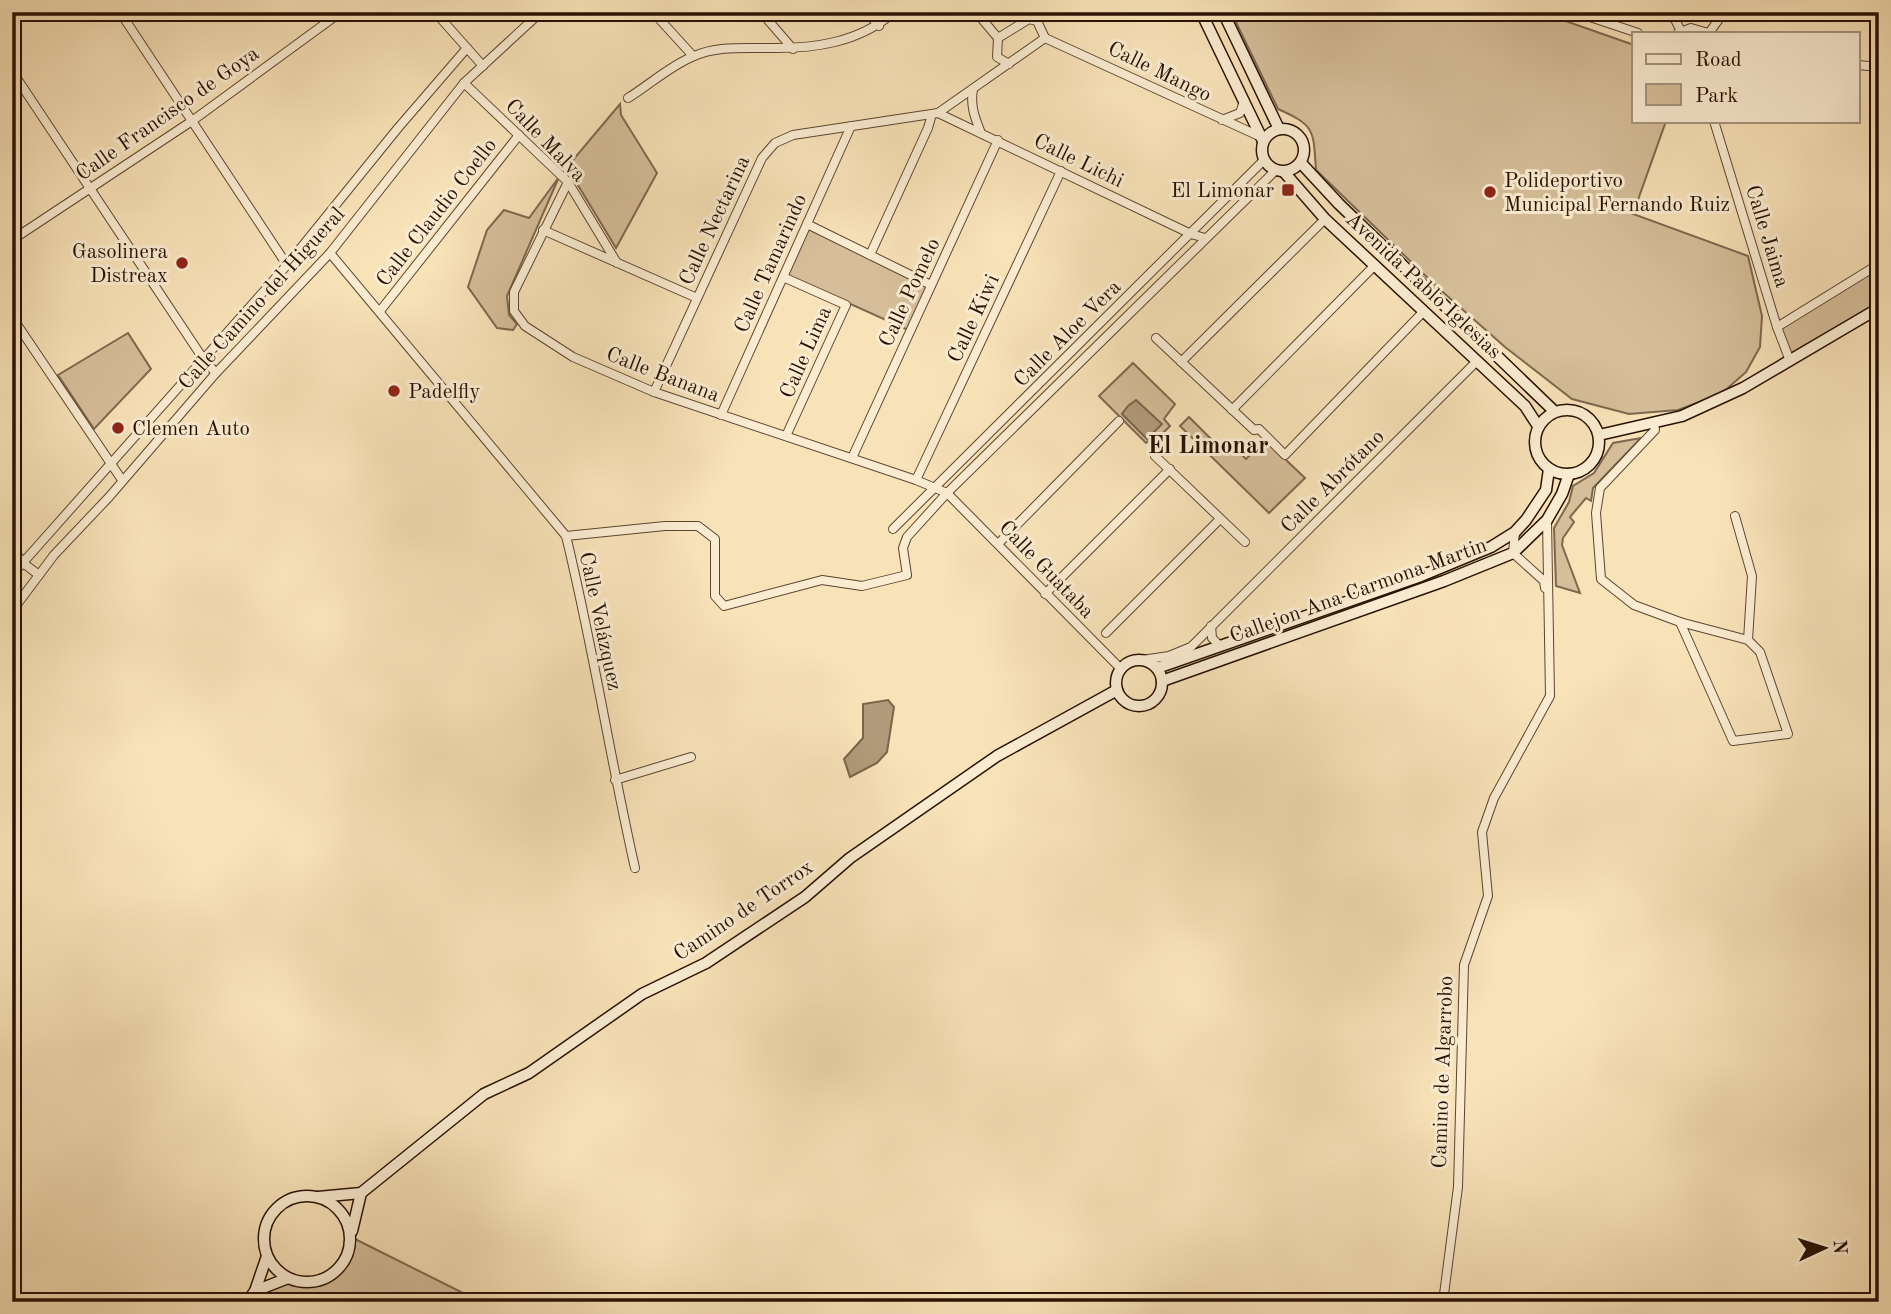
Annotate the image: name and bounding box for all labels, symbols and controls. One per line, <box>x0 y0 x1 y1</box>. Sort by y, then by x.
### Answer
legend <box>1632 32 1860 122</box>
street label: Calle Mango <box>1104 38 1214 106</box>
street label: Calle Francisco de Goya <box>73 43 263 185</box>
text: Road <box>1695 50 1742 71</box>
text: Park <box>1695 86 1738 107</box>
street label: Calle Malva <box>501 96 589 186</box>
street label: Calle Lichi <box>1030 131 1127 192</box>
street label: Calle Claudio Coello <box>373 135 501 291</box>
street label: Calle Nectarina <box>676 153 754 289</box>
place label: Polideportivo Municipal Fernando Ruiz <box>1504 171 1730 216</box>
place label: El Limonar <box>1171 181 1274 202</box>
marker: El Limonar <box>1280 182 1296 198</box>
street label: Calle Jaima <box>1741 183 1792 290</box>
marker: Polideportivo Municipal Fernando Ruiz <box>1482 184 1498 200</box>
street label: Calle Tamarindo <box>731 191 811 336</box>
street label: Calle Camino del Higueral <box>175 204 349 394</box>
street label: Avenida Pablo Iglesias <box>1341 209 1505 363</box>
street label: Calle Pomelo <box>876 235 945 350</box>
place label: Gasolinera Distreax <box>72 242 168 287</box>
marker: Gasolinera Distreax <box>174 255 190 271</box>
street label: Calle Kiwi <box>945 271 1004 366</box>
street label: Calle Aloe Vera <box>1010 276 1126 392</box>
street label: Calle Lima <box>777 304 836 402</box>
street label: Calle Banana <box>603 344 722 407</box>
place label: Padelfly <box>408 382 480 403</box>
marker: Padelfly <box>386 383 402 399</box>
place label: Clemen Auto <box>132 419 250 440</box>
marker: Clemen Auto <box>110 420 126 436</box>
street label: Calle Abrótano <box>1277 426 1389 538</box>
district label: El Limonar <box>1147 435 1269 459</box>
street label: Calle Guataba <box>994 517 1098 623</box>
street label: Callejon Ana Carmona Martin <box>1227 535 1490 648</box>
street label: Calle Velázquez <box>575 550 624 693</box>
street label: Camino de Torrox <box>670 857 817 966</box>
street label: Camino de Algarrobo <box>1430 975 1457 1169</box>
north arrow <box>1790 1212 1860 1282</box>
text: N <box>1828 1239 1848 1255</box>

